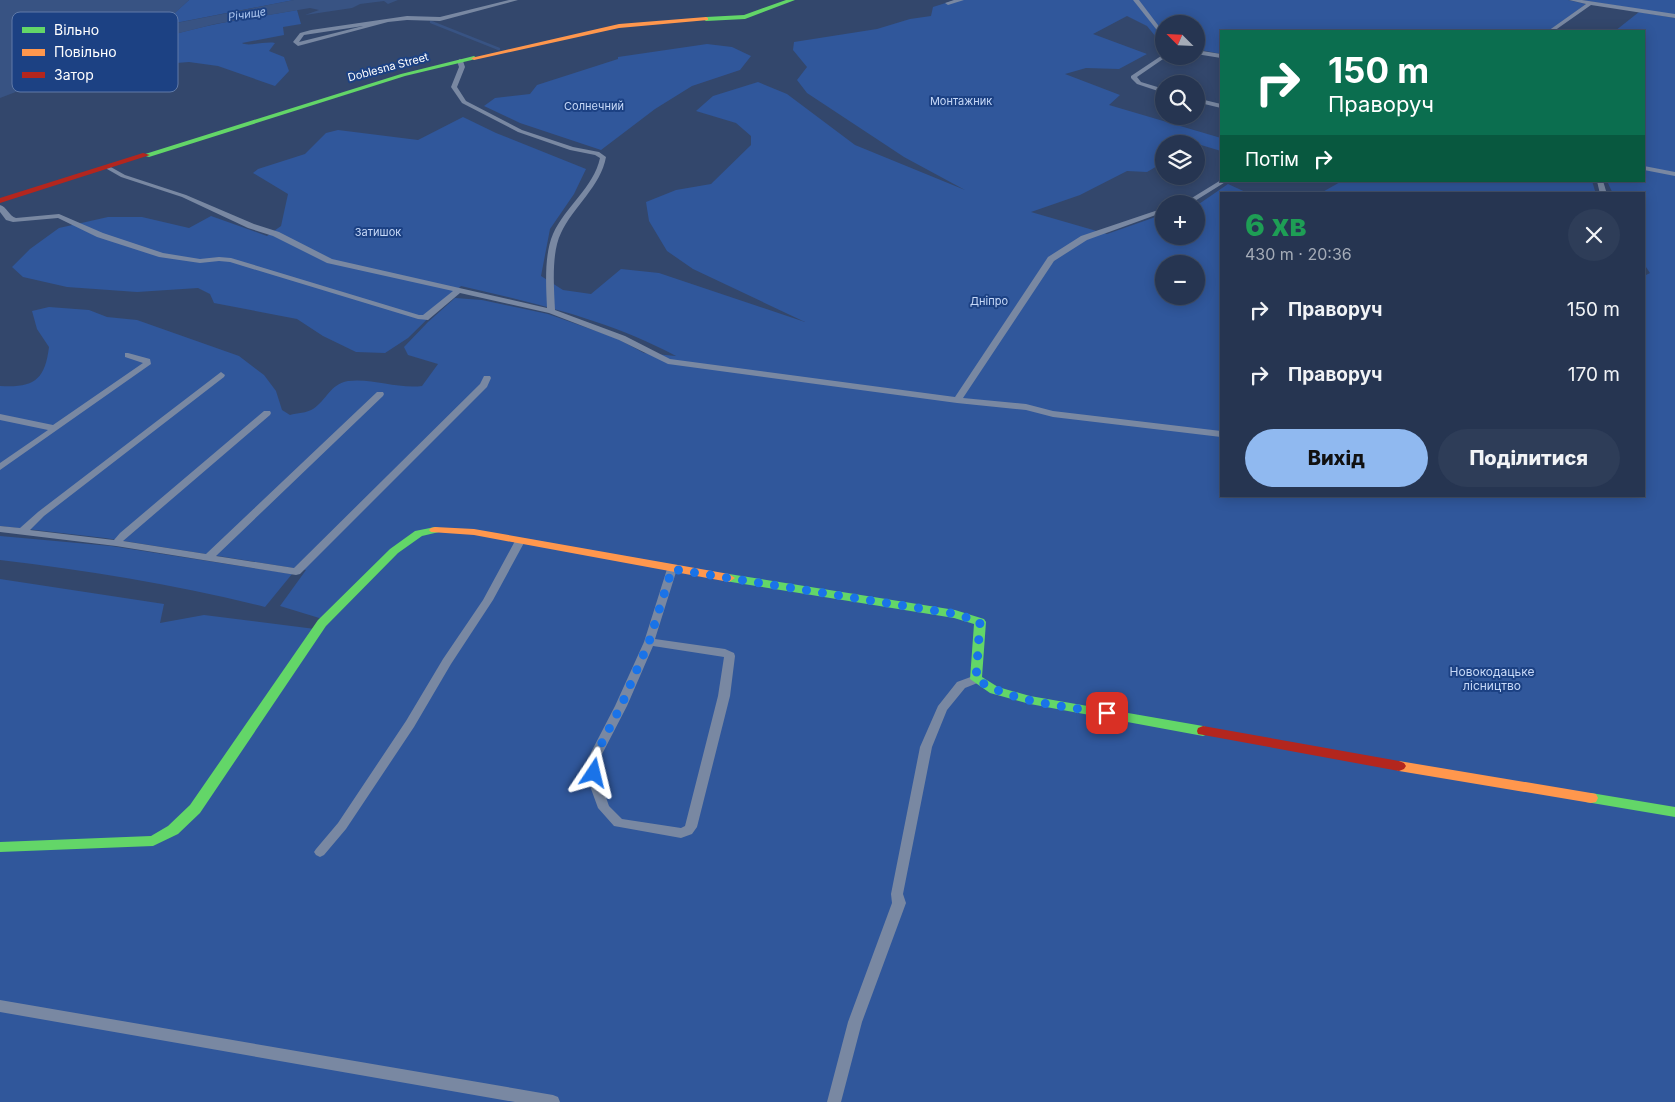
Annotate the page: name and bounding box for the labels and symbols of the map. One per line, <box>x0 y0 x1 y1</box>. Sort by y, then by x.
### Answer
water label: Річище <box>227 4 267 24</box>
legend <box>12 12 178 92</box>
north arrow <box>1155 15 1205 65</box>
text: Вільно <box>54 21 99 38</box>
text: Повільно <box>54 43 117 60</box>
street label: Doblesna Street <box>346 49 430 84</box>
text: Затор <box>54 66 94 83</box>
park label: Монтажник <box>930 94 992 108</box>
park label: Солнечний <box>564 99 624 113</box>
park label: Затишок <box>355 225 401 239</box>
park label: Дніпро <box>970 294 1008 308</box>
park label: Новокодацьке лісництво <box>1450 664 1534 693</box>
pin <box>1086 692 1128 734</box>
position arrow <box>567 746 619 798</box>

